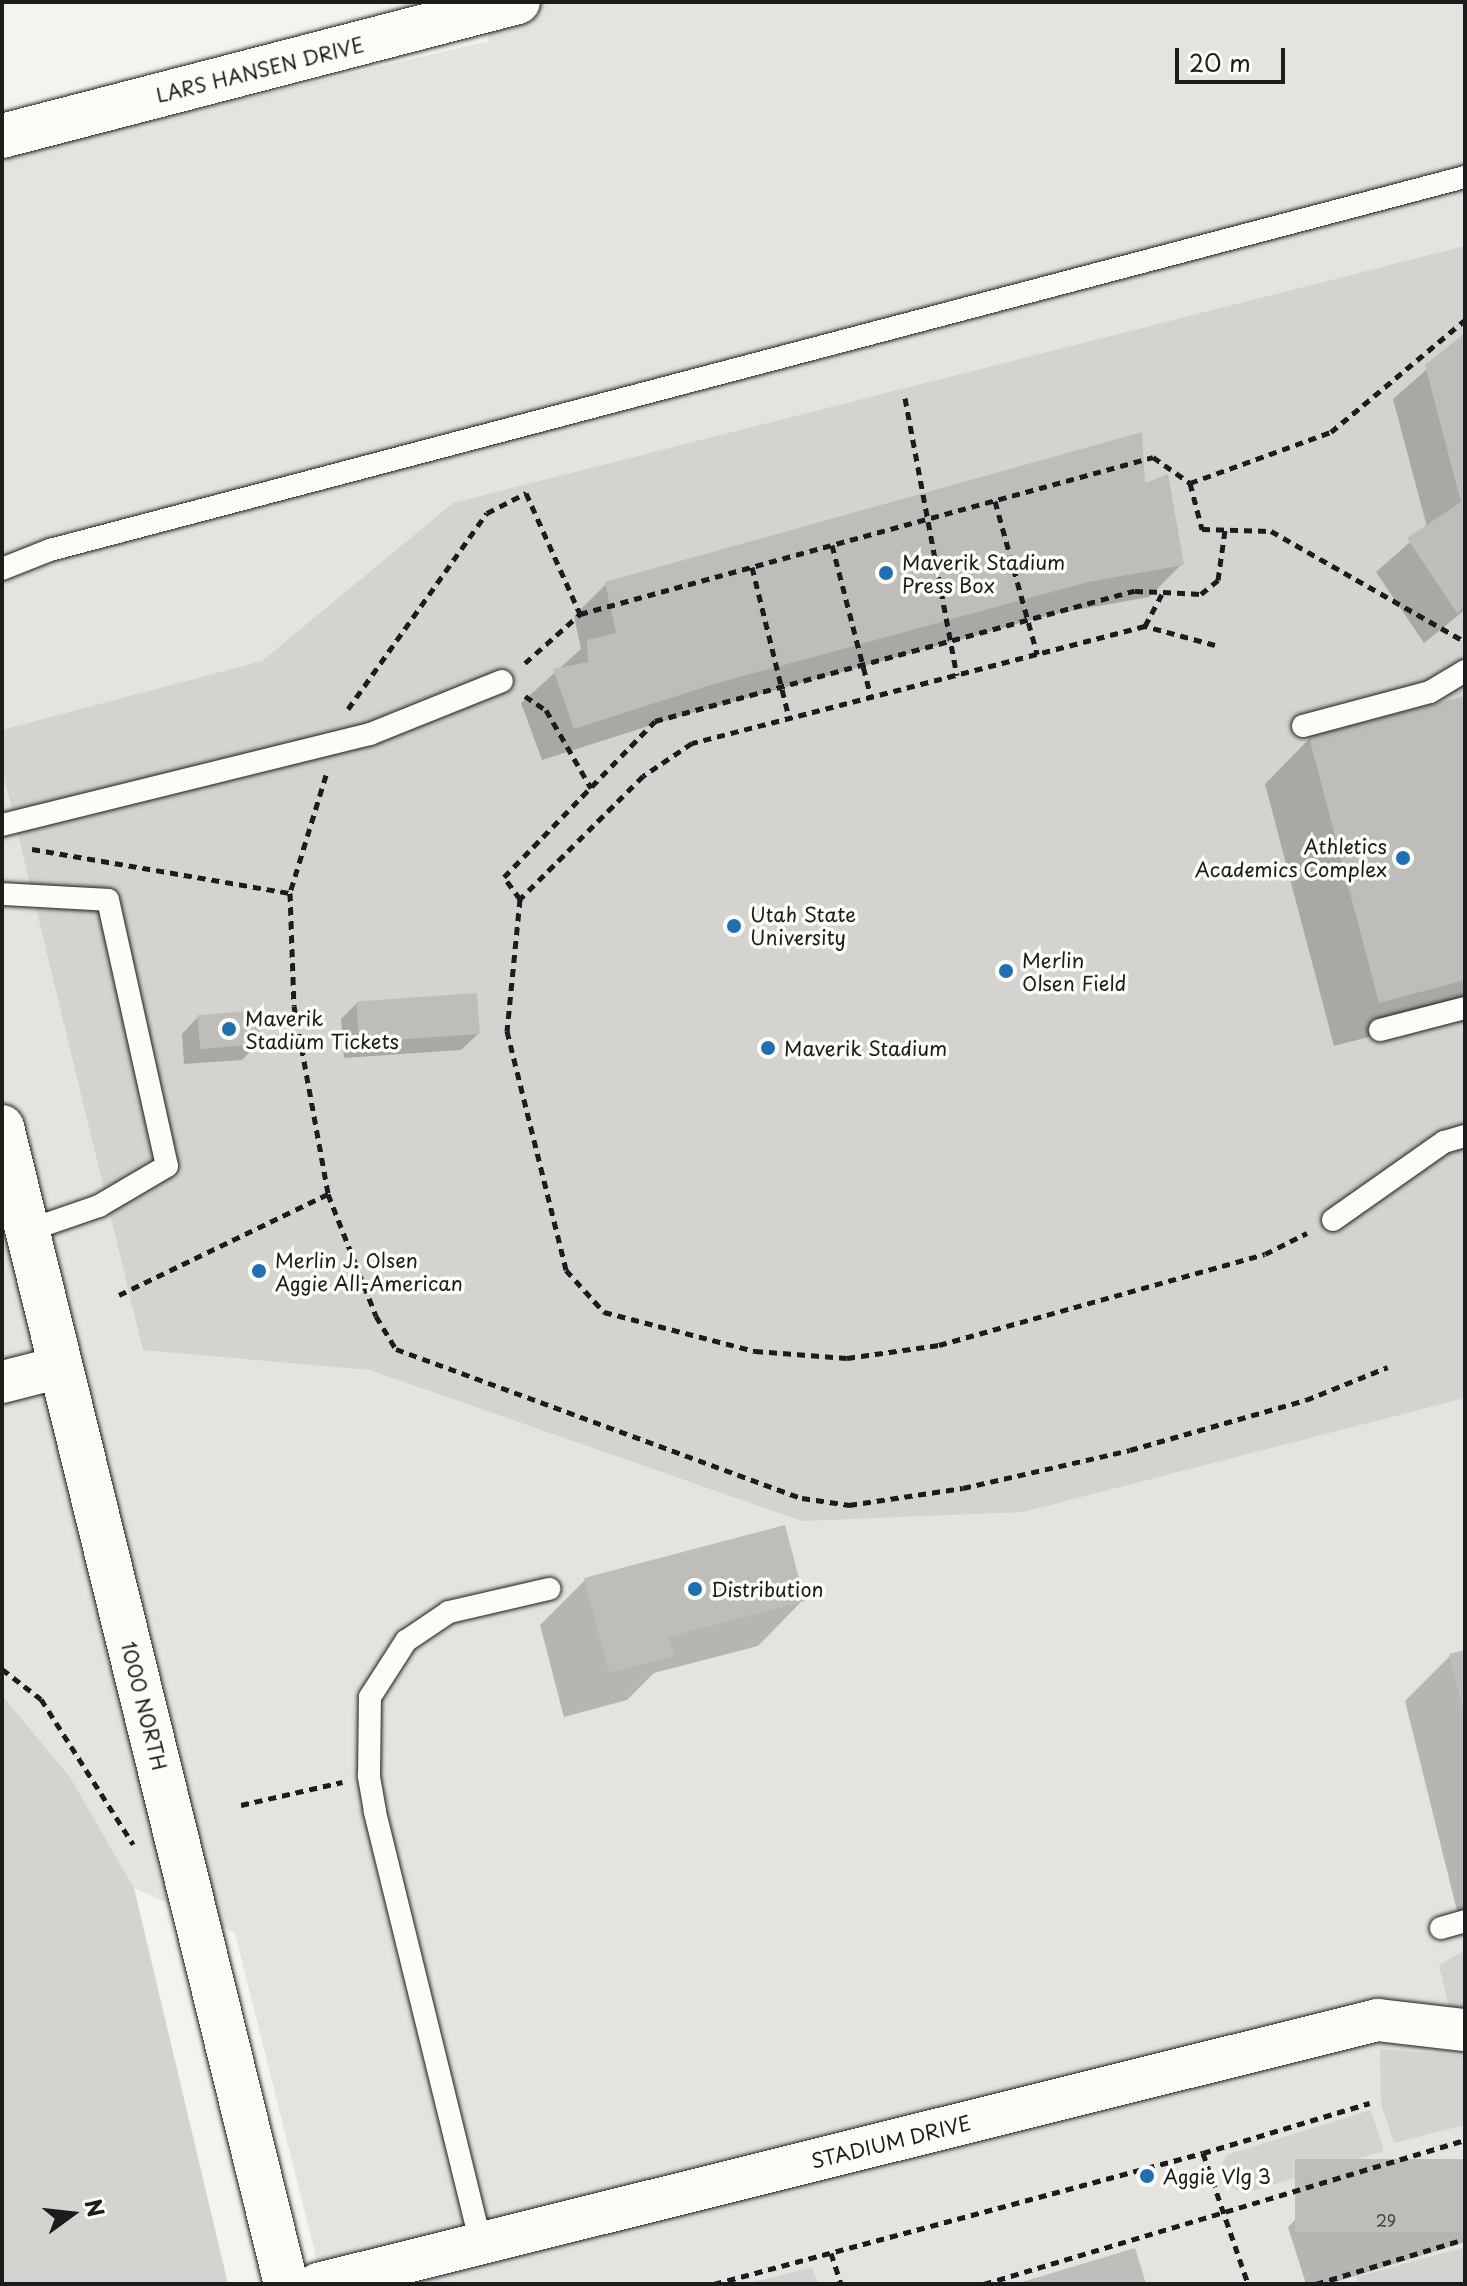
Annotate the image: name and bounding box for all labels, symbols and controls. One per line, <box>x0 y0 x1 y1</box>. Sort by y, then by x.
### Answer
street label: LARS HANSEN DRIVE <box>153 32 367 108</box>
scale bar <box>1179 32 1289 82</box>
text: 20 m <box>1189 44 1251 80</box>
place label: Maverik Stadium Press Box <box>902 550 1066 597</box>
marker: Maverik Stadium Press Box <box>877 564 895 582</box>
place label: Athletics Academics Complex <box>1193 834 1387 881</box>
marker: Athletics Academics Complex <box>1394 849 1412 867</box>
place label: Utah State University <box>750 902 856 949</box>
marker: Utah State University <box>725 917 743 935</box>
place label: Merlin Olsen Field <box>1022 948 1126 995</box>
marker: Merlin Olsen Field <box>997 962 1015 980</box>
place label: Maverik Stadium Tickets <box>245 1006 399 1053</box>
marker: Maverik Stadium Tickets <box>220 1020 238 1038</box>
place label: Maverik Stadium <box>784 1036 948 1060</box>
marker: Maverik Stadium <box>759 1039 777 1057</box>
place label: Merlin J. Olsen Aggie All-American <box>275 1248 464 1295</box>
marker: Merlin J. Olsen Aggie All-American <box>250 1262 268 1280</box>
place label: Distribution <box>711 1577 824 1601</box>
marker: Distribution <box>686 1580 704 1598</box>
street label: 1000 NORTH <box>116 1639 172 1773</box>
street label: STADIUM DRIVE <box>809 2111 973 2173</box>
place label: Aggie Vlg 3 <box>1163 2164 1273 2188</box>
marker: Aggie Vlg 3 <box>1138 2167 1156 2185</box>
north arrow <box>32 2174 112 2254</box>
text: N <box>77 2195 114 2220</box>
house number: 29 <box>1376 2210 1396 2230</box>

